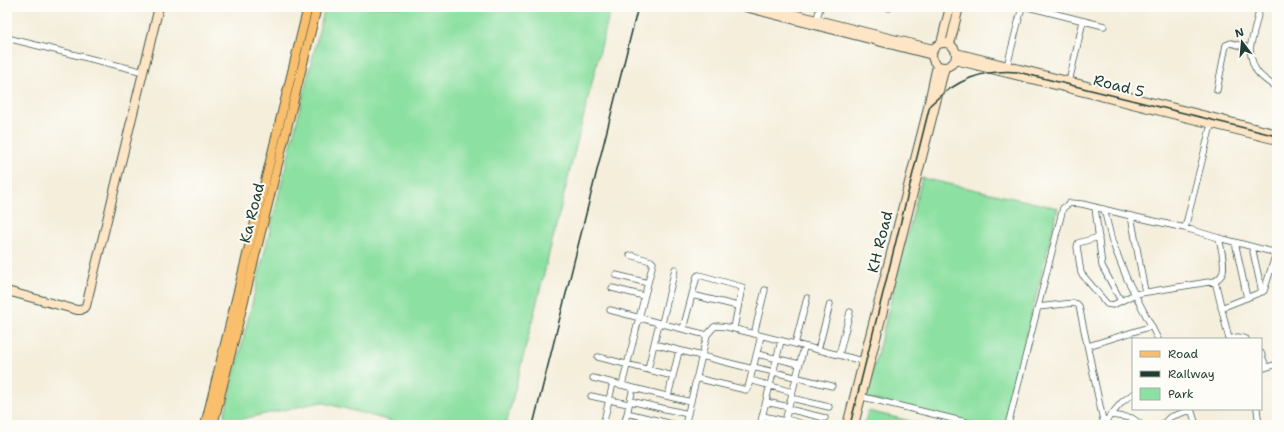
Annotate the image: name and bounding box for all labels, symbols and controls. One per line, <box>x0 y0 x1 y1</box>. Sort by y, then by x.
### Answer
north arrow <box>1222 22 1262 62</box>
text: N <box>1233 24 1246 41</box>
street label: Road 5 <box>1091 70 1147 102</box>
street label: Ka Road <box>235 180 269 245</box>
street label: KH Road <box>863 209 897 275</box>
legend <box>1132 338 1262 410</box>
text: Road <box>1168 346 1199 362</box>
text: Railway <box>1168 366 1215 382</box>
text: Park <box>1168 386 1194 402</box>

